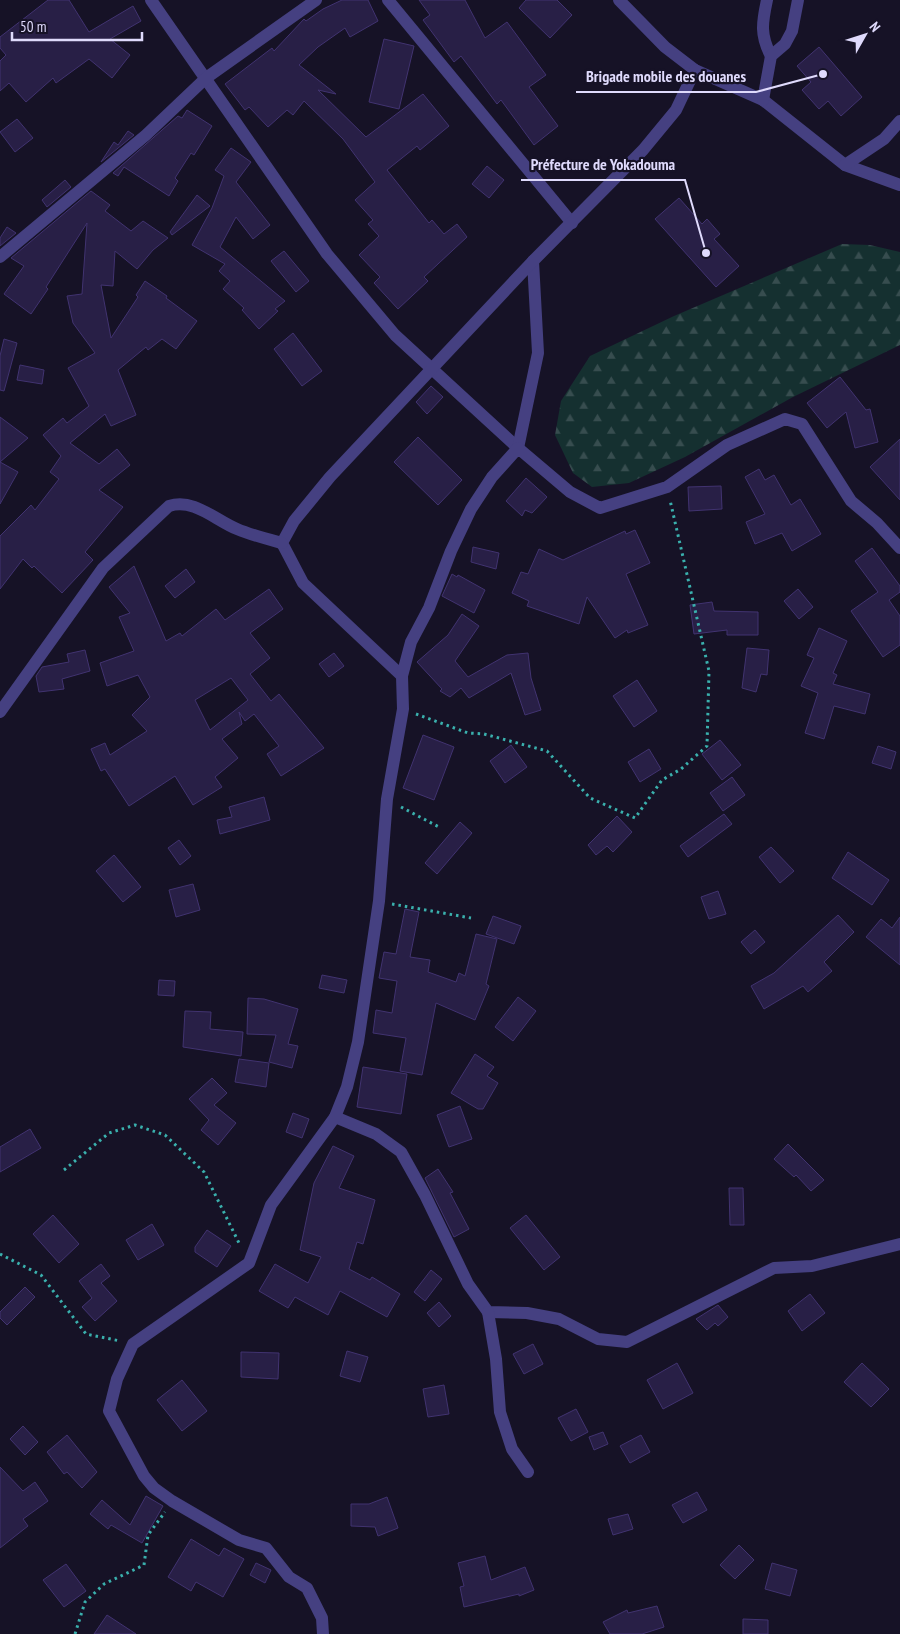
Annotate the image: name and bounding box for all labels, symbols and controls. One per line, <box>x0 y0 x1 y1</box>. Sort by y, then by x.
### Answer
scale bar <box>12 10 142 42</box>
north arrow <box>840 10 890 60</box>
text: 50 m <box>20 17 46 36</box>
text: N <box>866 18 884 35</box>
callout: Brigade mobile des douanes <box>576 61 756 92</box>
text: Brigade mobile des douanes <box>586 66 746 86</box>
callout: Préfecture de Yokadouma <box>521 149 685 180</box>
text: Préfecture de Yokadouma <box>531 154 676 174</box>

